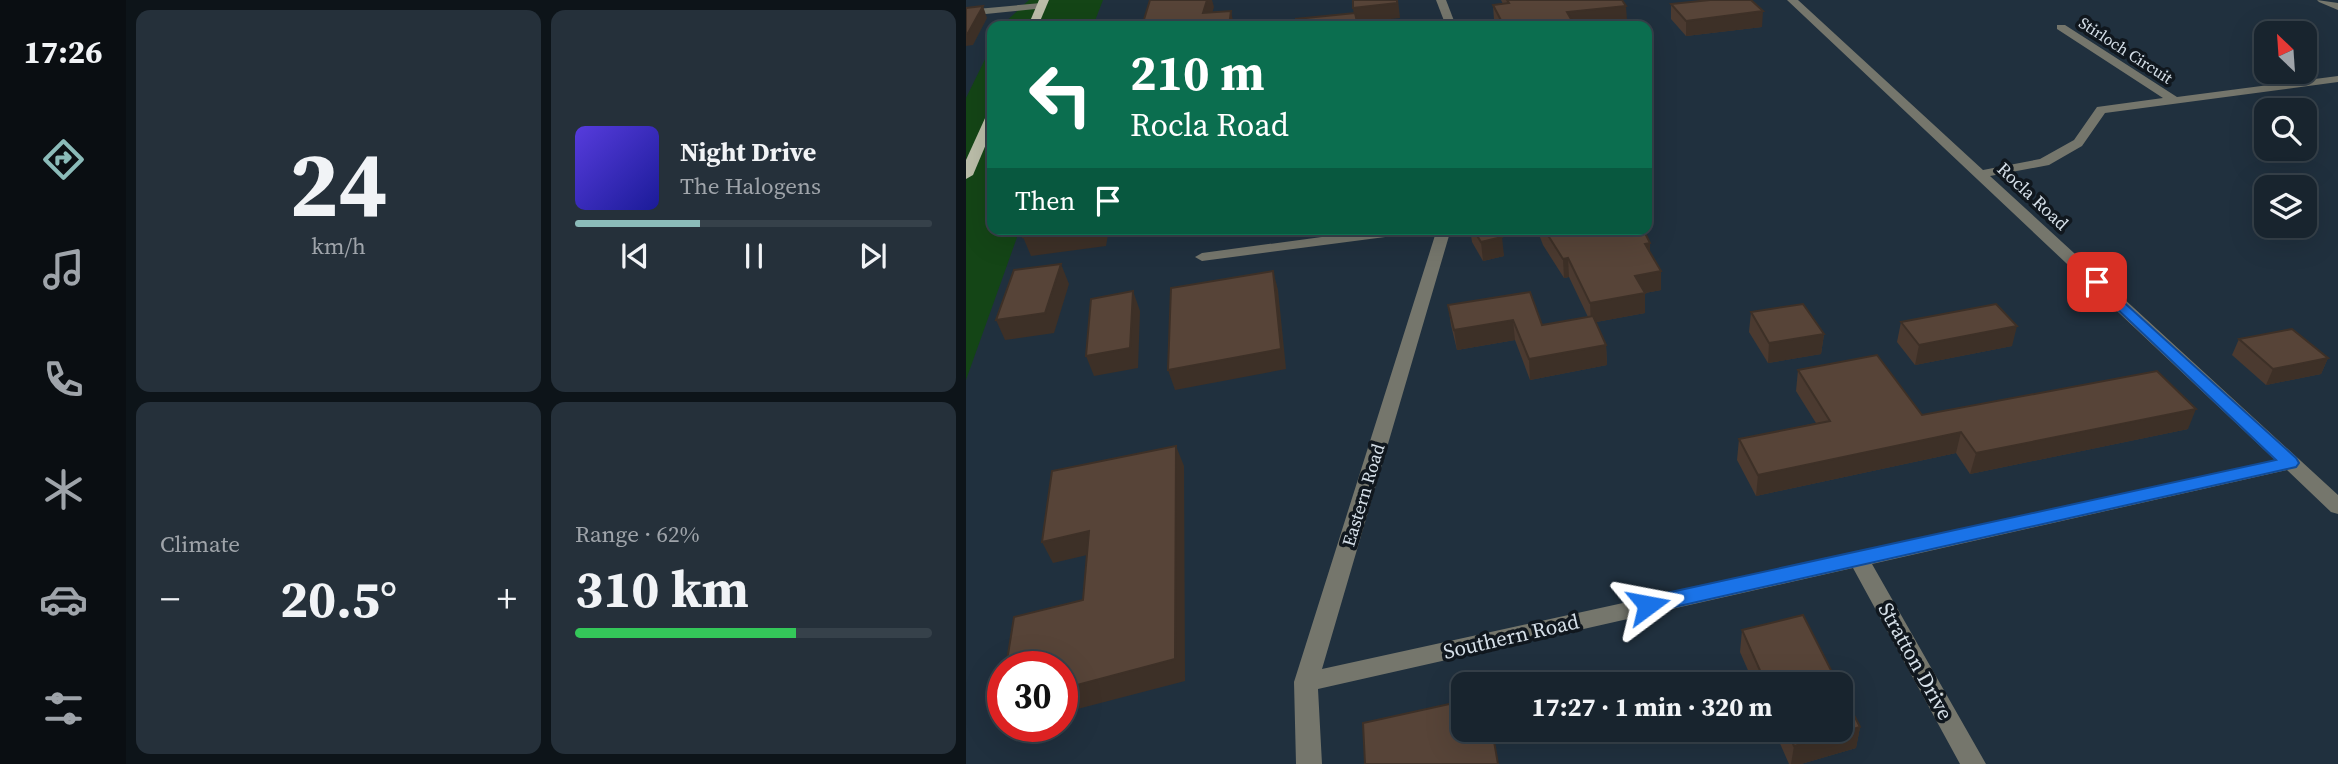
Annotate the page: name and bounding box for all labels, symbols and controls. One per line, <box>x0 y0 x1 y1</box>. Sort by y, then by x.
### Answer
street label: Stirloch Circuit <box>2075 11 2178 89</box>
north arrow <box>2254 21 2317 84</box>
map controls <box>2254 21 2317 238</box>
text: 17:26 <box>24 30 102 74</box>
text: 210 m <box>1130 39 1265 106</box>
icon: left <box>1015 49 1106 140</box>
button: search <box>2254 98 2317 161</box>
text: Rocla Road <box>1130 103 1289 147</box>
text: 24 <box>289 122 388 246</box>
text: Night Drive <box>680 134 816 170</box>
icon: directions <box>39 135 88 184</box>
street label: Rocla Road <box>1992 156 2074 236</box>
text: The Halogens <box>680 170 821 202</box>
button: layers <box>2254 175 2317 238</box>
icon: arrive <box>1089 182 1127 220</box>
text: Then <box>1015 183 1075 219</box>
text: km/h <box>311 230 366 262</box>
icon: previous <box>616 237 654 275</box>
icon: pause <box>735 237 773 275</box>
icon: next <box>854 237 892 275</box>
icon: music <box>39 245 88 294</box>
pin <box>2067 252 2127 312</box>
icon: arrive <box>2078 263 2116 301</box>
icon: phone <box>39 355 88 404</box>
street label: Eastern Road <box>1335 440 1391 550</box>
icon: climate <box>39 465 88 514</box>
text: Range · 62% <box>575 518 700 550</box>
text: Climate <box>160 528 240 560</box>
text: 310 km <box>575 553 749 624</box>
text: 20.5° <box>280 563 397 634</box>
position arrow <box>1611 568 1685 642</box>
text: − <box>160 573 180 625</box>
text: + <box>497 573 517 625</box>
icon: car <box>39 575 88 624</box>
street label: Stratton Drive <box>1872 597 1960 725</box>
street label: Southern Road <box>1440 606 1582 666</box>
speed limit sign: 30 <box>987 651 1078 742</box>
icon: filters <box>39 684 88 733</box>
text: 17:27 · 1 min · 320 m <box>1532 689 1772 725</box>

